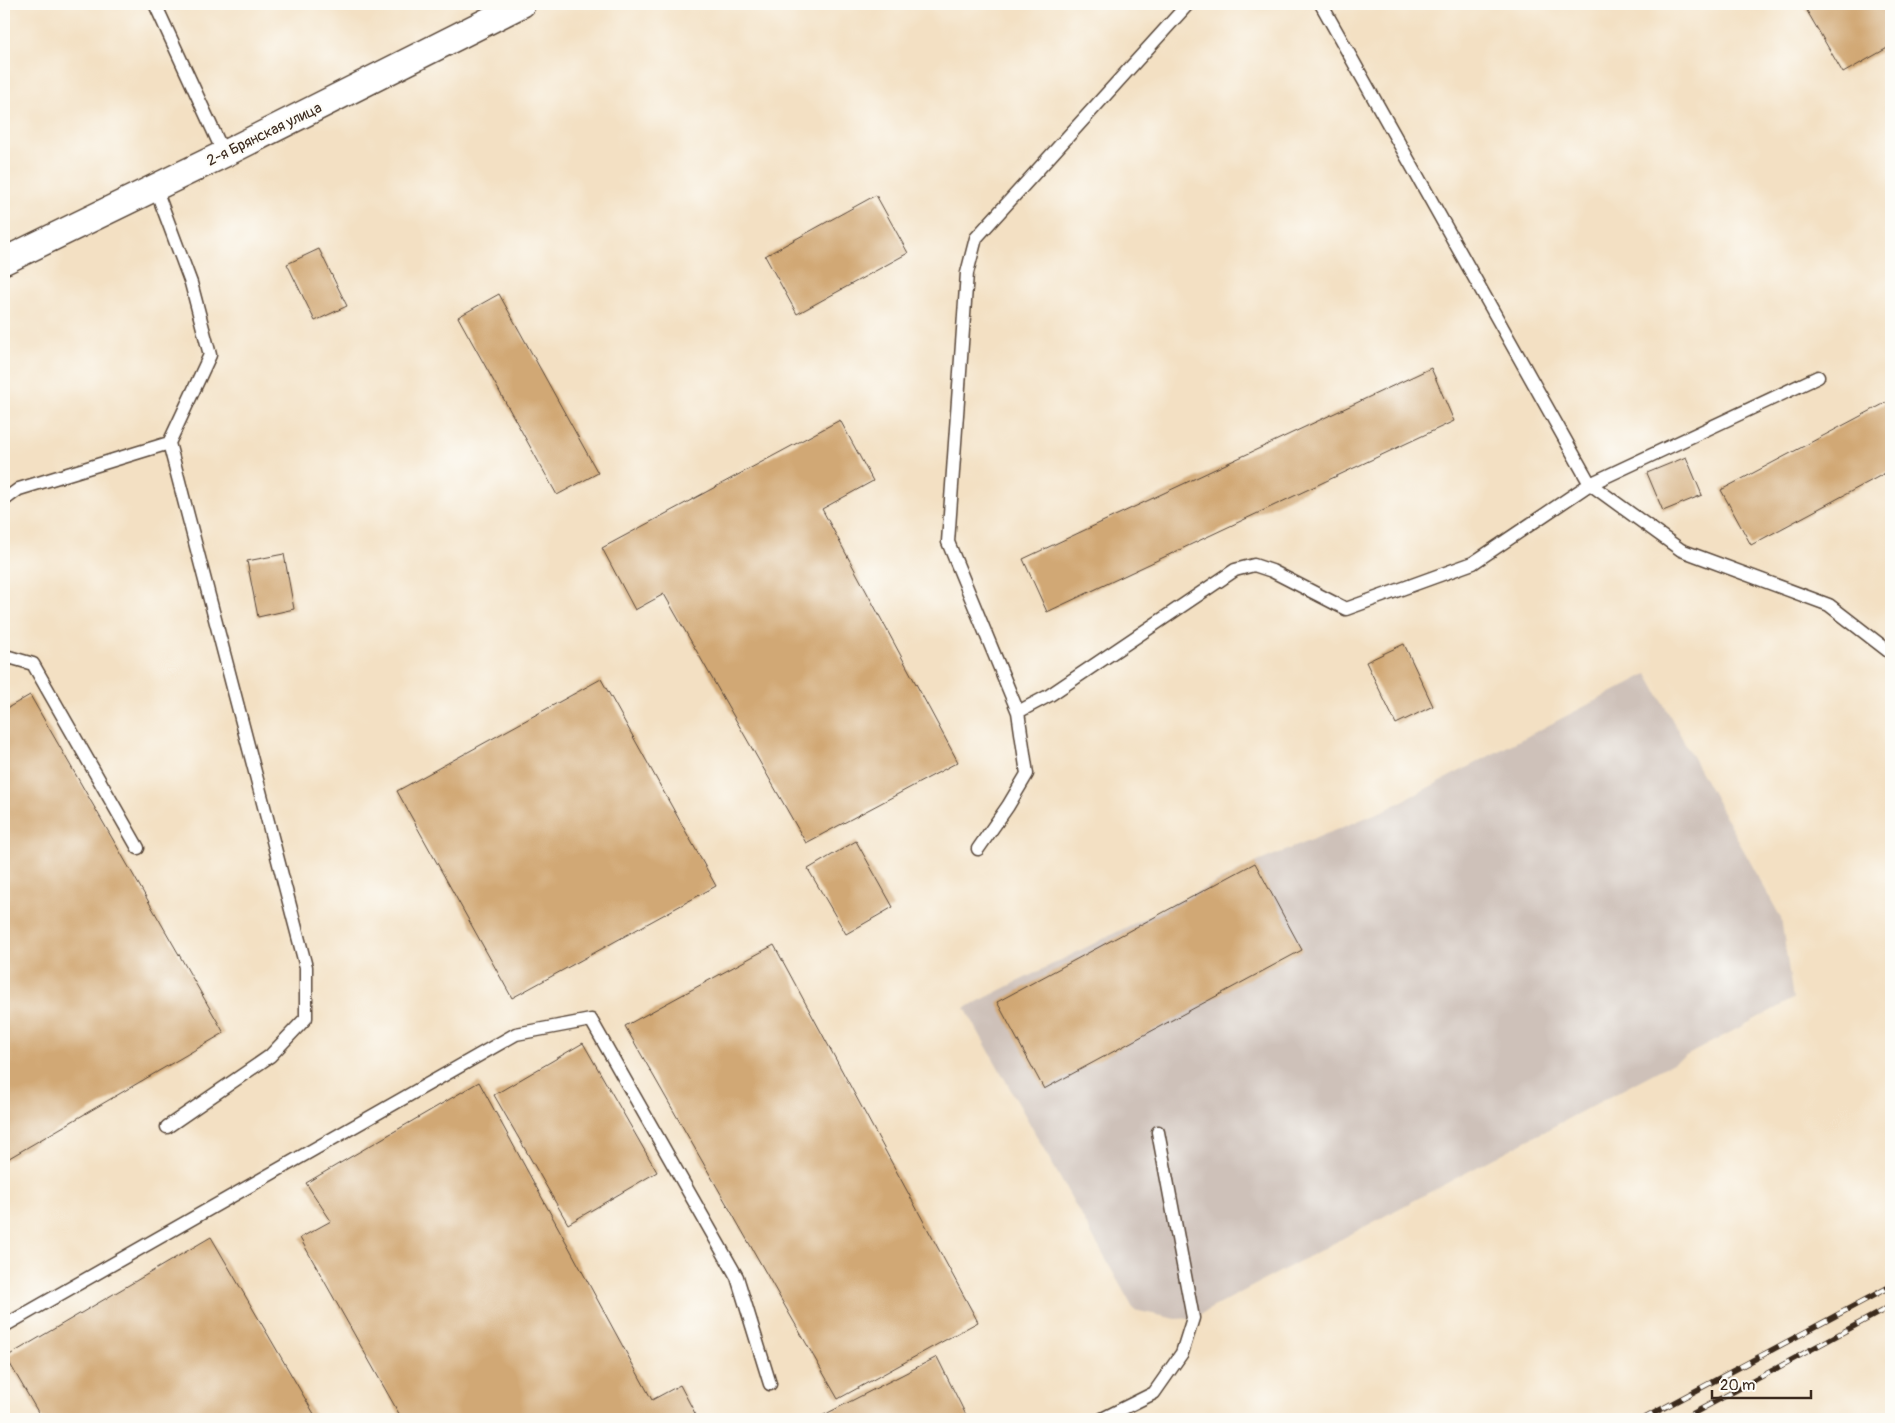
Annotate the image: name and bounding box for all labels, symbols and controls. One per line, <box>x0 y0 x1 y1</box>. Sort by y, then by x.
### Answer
street label: 2-я Брянская улица <box>204 98 325 171</box>
scale bar <box>1712 1368 1811 1400</box>
text: 20 m <box>1720 1376 1755 1395</box>

